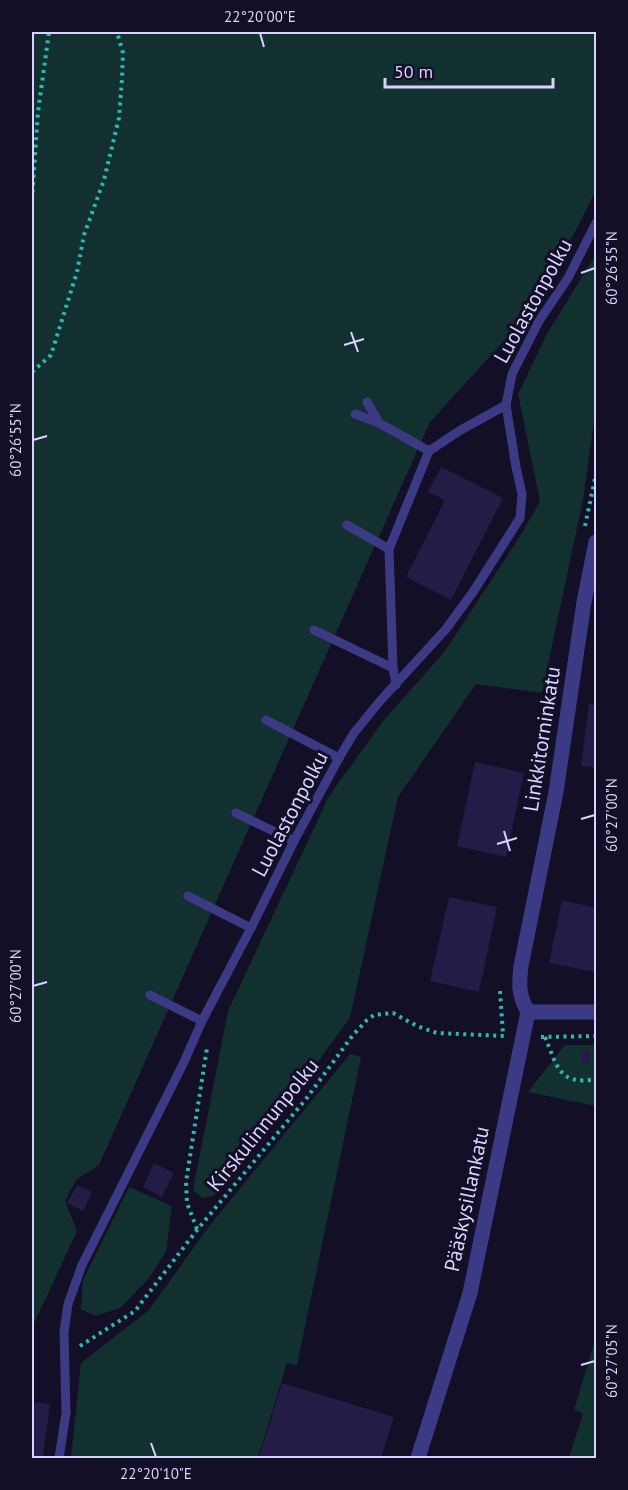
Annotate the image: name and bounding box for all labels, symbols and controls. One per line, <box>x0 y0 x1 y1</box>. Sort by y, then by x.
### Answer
text: 22°20'00"E <box>224 7 296 26</box>
scale bar <box>385 51 553 89</box>
text: 50 m <box>394 60 433 83</box>
text: 60°26'55"N <box>602 231 621 305</box>
street label: Luolastonpolku <box>487 234 578 368</box>
text: 60°26'55"N <box>6 403 25 477</box>
street label: Linkkitorninkatu <box>517 664 566 813</box>
street label: Luolastonpolku <box>245 746 334 881</box>
text: 60°27'00"N <box>602 778 621 852</box>
text: 60°27'00"N <box>6 949 25 1023</box>
street label: Kirskulinnunpolku <box>201 1053 325 1197</box>
street label: Pääskysillankatu <box>438 1124 495 1274</box>
text: 60°27'05"N <box>602 1324 621 1398</box>
text: 22°20'10"E <box>120 1464 192 1483</box>

